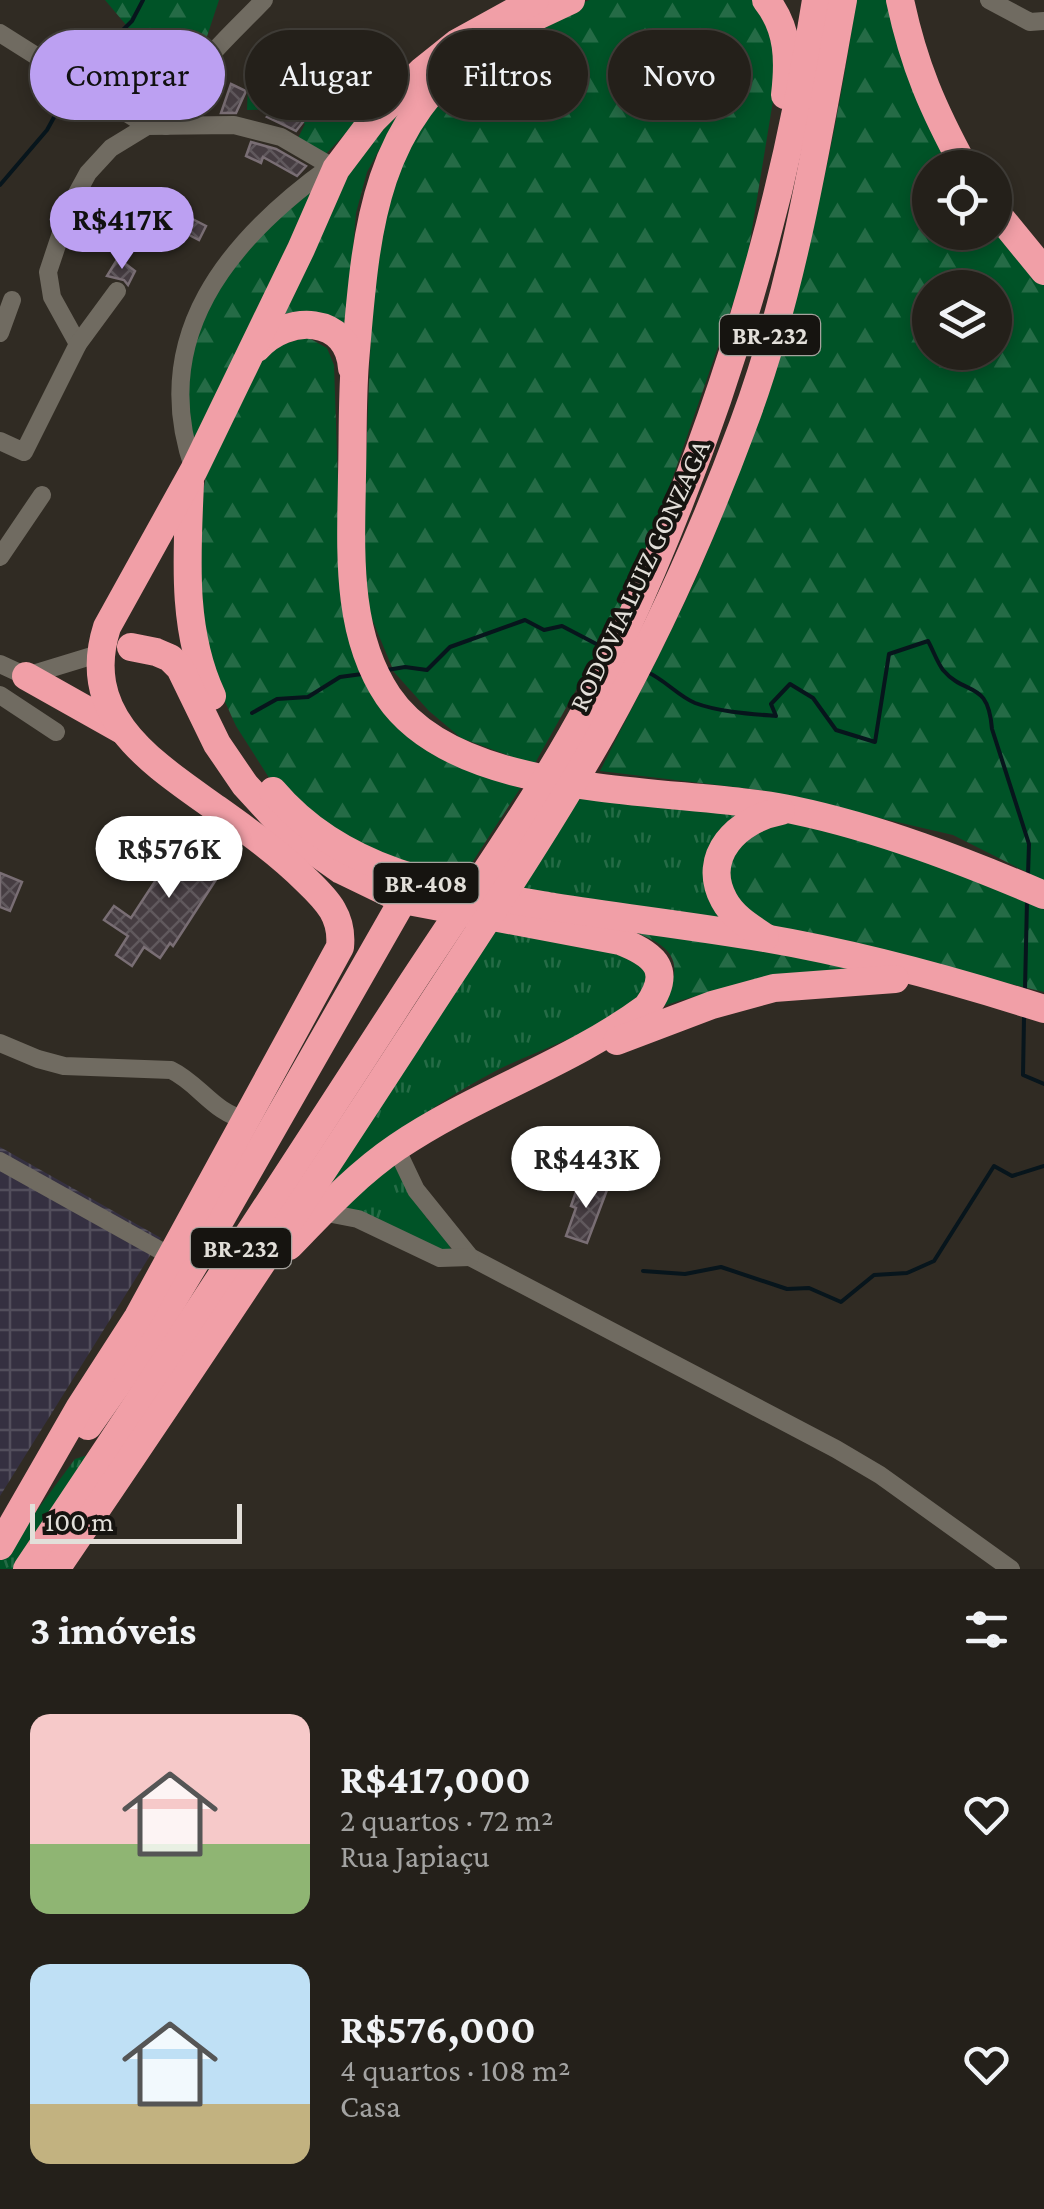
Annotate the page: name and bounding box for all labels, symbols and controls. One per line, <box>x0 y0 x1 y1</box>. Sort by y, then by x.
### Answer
chip: Comprar <box>30 30 225 120</box>
chip: Alugar <box>245 30 408 120</box>
chip: Filtros <box>428 30 588 120</box>
chip: Novo <box>608 30 751 120</box>
map controls <box>912 150 1012 370</box>
button: locate <box>912 150 1012 250</box>
pin: R$417K <box>41 187 203 272</box>
text: R$417K <box>72 201 172 237</box>
button: layers <box>912 270 1012 370</box>
road number: BR-232 <box>720 315 820 355</box>
street label: RODOVIA LUIZ GONZAGA <box>563 435 716 716</box>
pin: R$576K <box>88 816 250 901</box>
text: R$576K <box>118 830 220 866</box>
road number: BR-408 <box>374 863 478 903</box>
pin: R$443K <box>505 1126 667 1211</box>
text: R$443K <box>533 1140 639 1176</box>
road number: BR-232 <box>191 1228 291 1268</box>
scale bar <box>30 1499 242 1544</box>
text: 100 m <box>45 1506 114 1537</box>
icon: filters <box>959 1602 1014 1657</box>
text: 3 imóveis <box>30 1606 196 1653</box>
icon: home <box>110 1754 230 1874</box>
text: R$417,000 <box>340 1755 531 1802</box>
icon: heart <box>959 1787 1014 1842</box>
text: 2 quartos · 72 m² <box>340 1802 554 1838</box>
text: Rua Japiaçu <box>340 1838 490 1874</box>
icon: home <box>110 2004 230 2124</box>
text: R$576,000 <box>340 2005 536 2052</box>
icon: heart <box>959 2037 1014 2092</box>
text: 4 quartos · 108 m² <box>340 2052 571 2088</box>
text: Casa <box>340 2088 401 2124</box>

